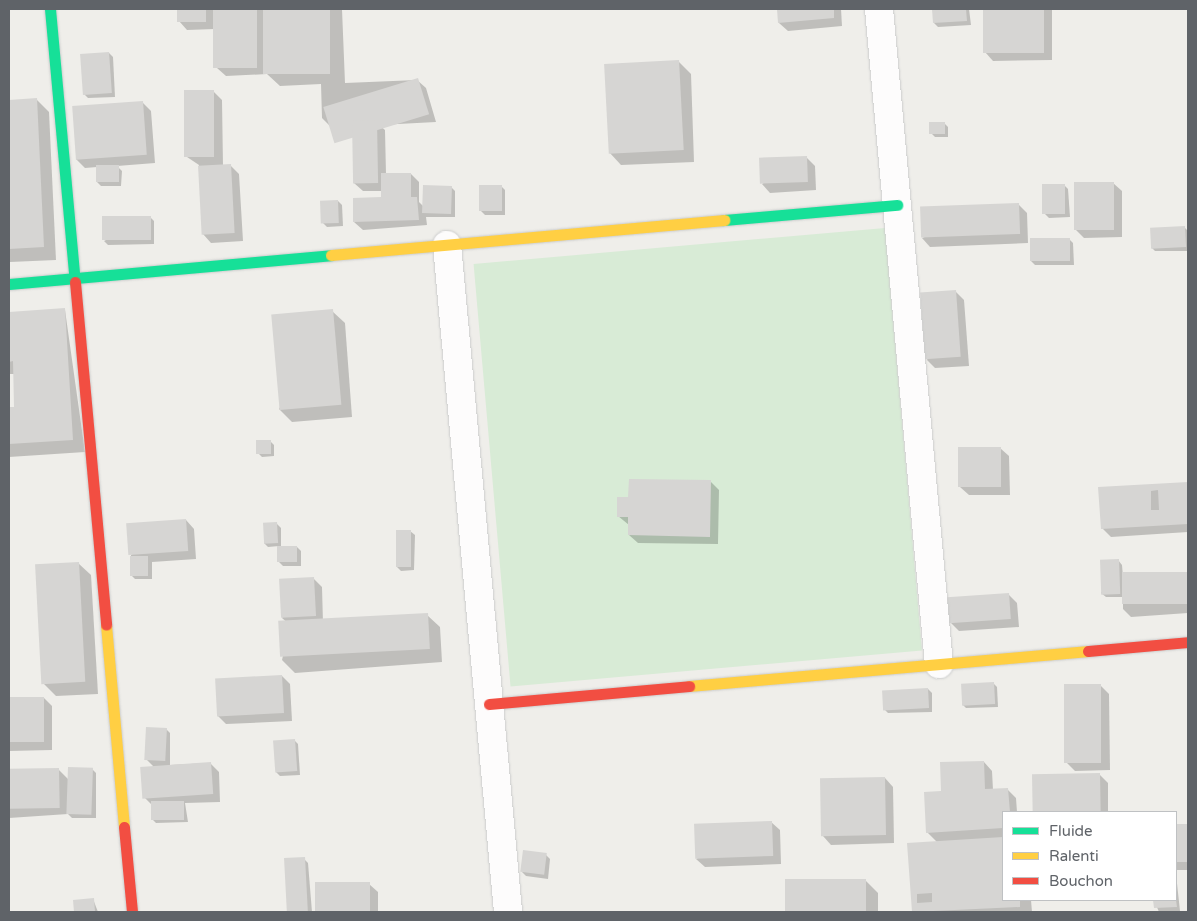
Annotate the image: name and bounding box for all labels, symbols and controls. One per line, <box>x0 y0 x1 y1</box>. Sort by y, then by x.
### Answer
legend <box>1002 811 1177 901</box>
text: Fluide <box>1049 822 1093 840</box>
text: Ralenti <box>1049 847 1099 865</box>
text: Bouchon <box>1049 872 1113 890</box>

